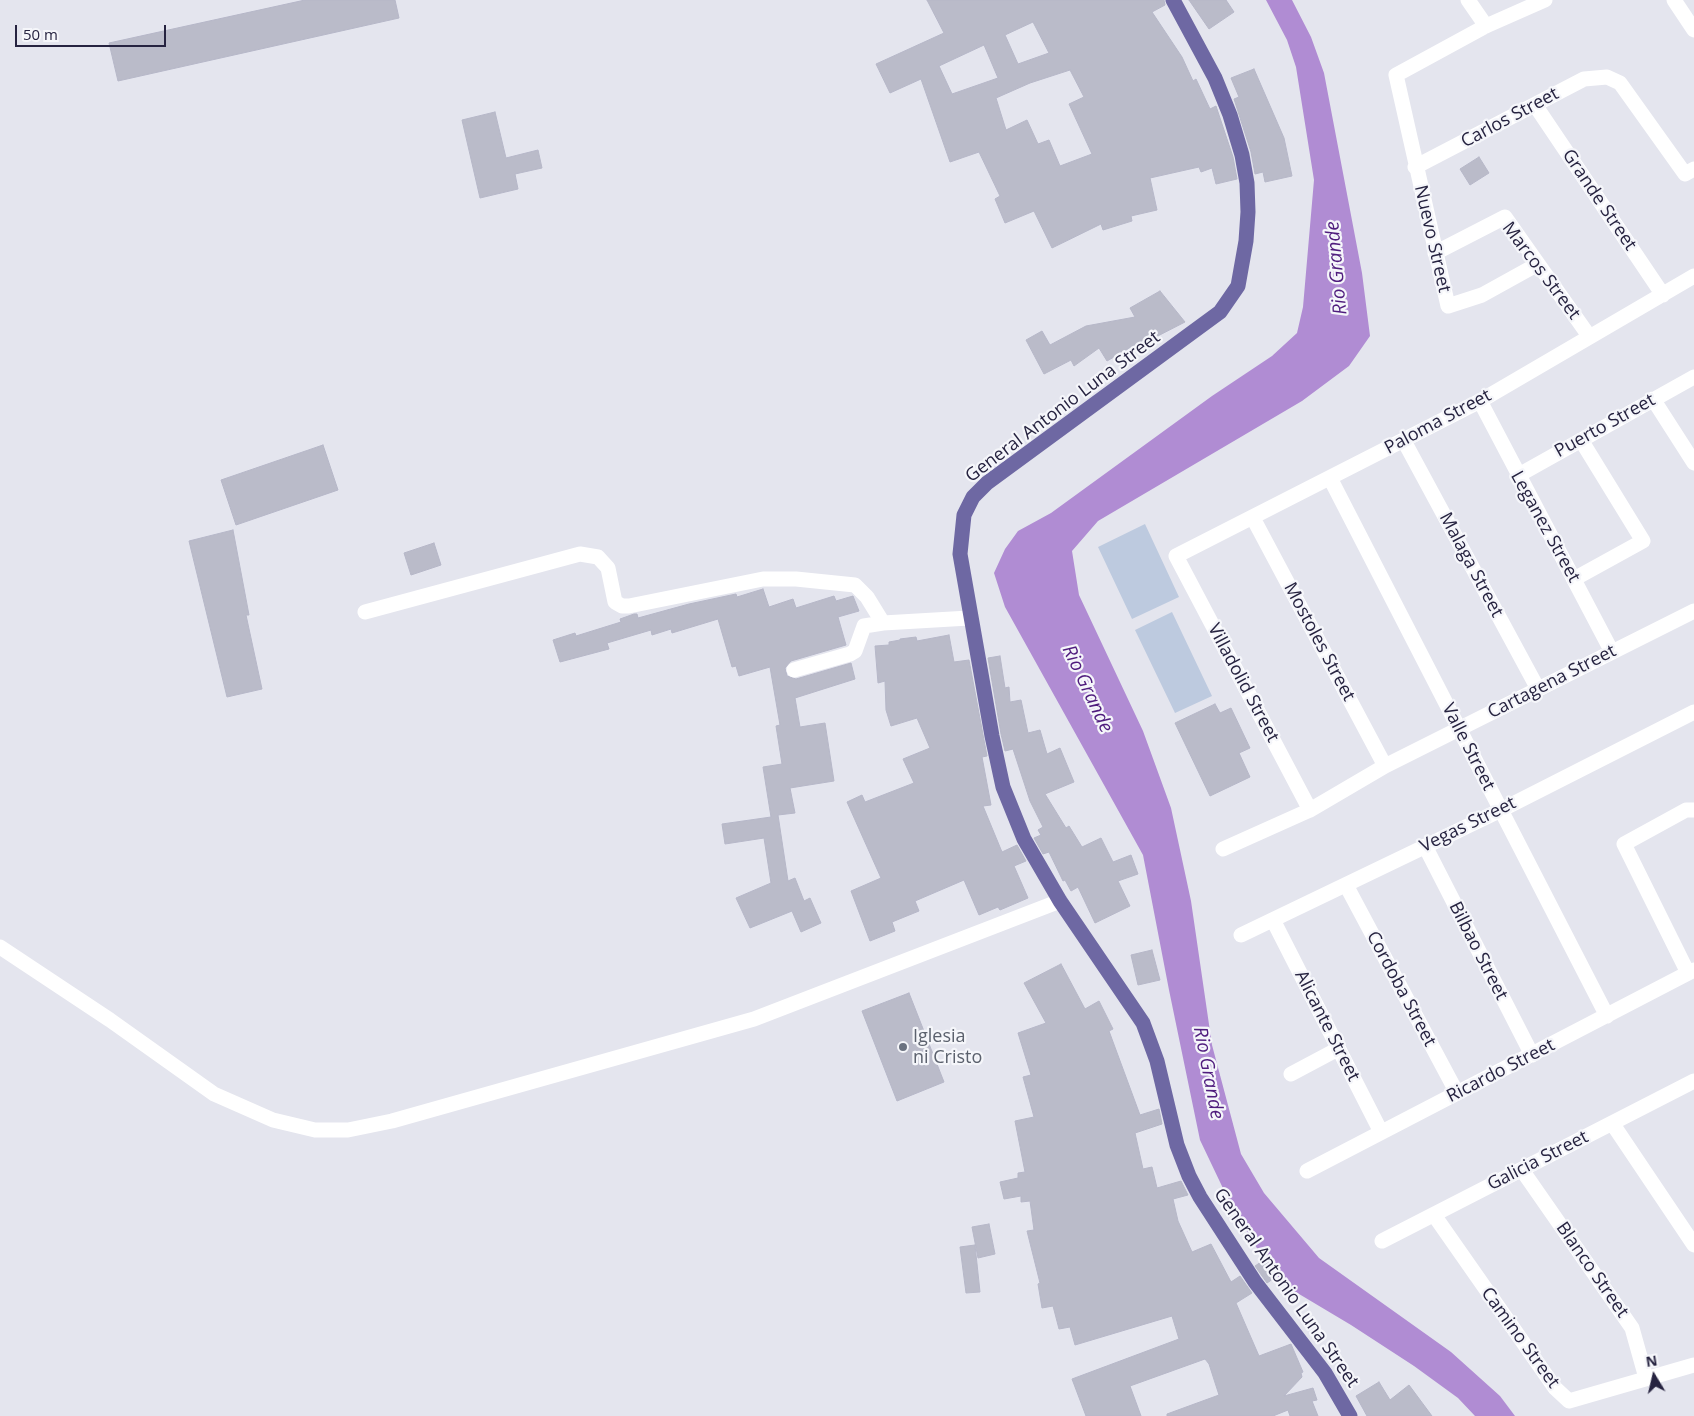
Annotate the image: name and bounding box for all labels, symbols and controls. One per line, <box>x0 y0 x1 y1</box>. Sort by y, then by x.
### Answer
scale bar <box>18 15 169 47</box>
text: 50 m <box>23 24 58 44</box>
street label: Carlos Street <box>1457 83 1563 153</box>
street label: Grande Street <box>1557 145 1641 255</box>
street label: Nuevo Street <box>1409 183 1455 295</box>
street label: Marcos Street <box>1497 218 1585 324</box>
water label: Rio Grande <box>1322 220 1352 316</box>
street label: General Antonio Luna Street <box>961 327 1165 487</box>
street label: Paloma Street <box>1381 385 1495 459</box>
street label: Puerto Street <box>1551 390 1659 462</box>
street label: Leganez Street <box>1506 468 1584 586</box>
street label: Malaga Street <box>1434 509 1508 621</box>
street label: Mostoles Street <box>1279 579 1359 705</box>
street label: Villadolid Street <box>1203 620 1283 746</box>
street label: Cartagena Street <box>1484 640 1620 724</box>
water label: Rio Grande <box>1057 642 1117 736</box>
street label: Valle Street <box>1437 700 1499 794</box>
street label: Vegas Street <box>1416 792 1520 858</box>
street label: Bilbao Street <box>1444 898 1512 1004</box>
street label: Cordoba Street <box>1362 928 1440 1050</box>
street label: Alicante Street <box>1290 967 1364 1085</box>
water label: Rio Grande <box>1188 1025 1228 1121</box>
place label: Iglesia ni Cristo <box>913 1026 982 1068</box>
street label: Ricardo Street <box>1443 1034 1559 1108</box>
marker: Iglesia ni Cristo <box>897 1041 909 1053</box>
street label: Galicia Street <box>1484 1126 1592 1196</box>
street label: General Antonio Luna Street <box>1209 1184 1363 1392</box>
street label: Blanco Street <box>1551 1218 1633 1322</box>
street label: Camino Street <box>1476 1283 1564 1393</box>
text: N <box>1644 1350 1659 1371</box>
north arrow <box>1629 1351 1679 1401</box>

